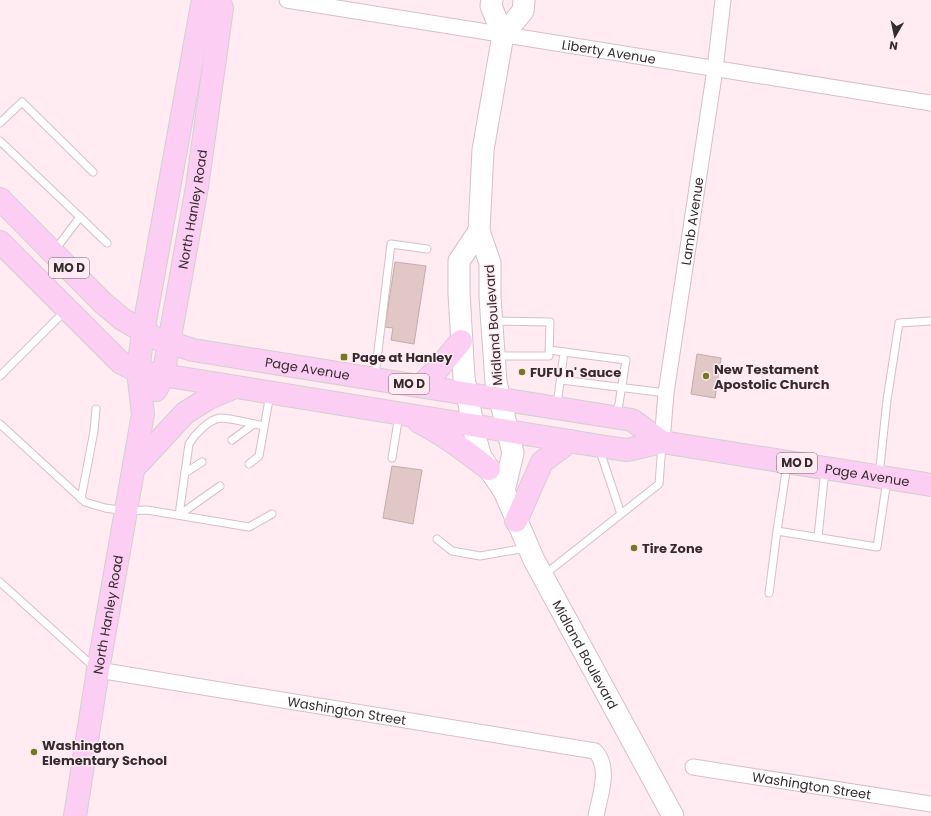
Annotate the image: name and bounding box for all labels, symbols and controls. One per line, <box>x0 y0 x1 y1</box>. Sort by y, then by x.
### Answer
north arrow <box>875 16 915 56</box>
street label: Liberty Avenue <box>560 35 657 69</box>
text: N <box>888 37 899 54</box>
street label: North Hanley Road <box>173 148 212 271</box>
street label: Lamb Avenue <box>676 176 709 267</box>
road number: MO D <box>49 258 89 278</box>
street label: Midland Boulevard <box>480 264 507 386</box>
place label: Page at Hanley <box>352 348 453 367</box>
marker: Page at Hanley <box>339 352 349 362</box>
street label: Page Avenue <box>264 353 351 385</box>
place label: New Testament Apostolic Church <box>714 360 830 394</box>
place label: FUFU n' Sauce <box>530 363 621 382</box>
marker: FUFU n' Sauce <box>517 367 527 377</box>
marker: New Testament Apostolic Church <box>701 371 711 381</box>
road number: MO D <box>389 374 429 394</box>
road number: MO D <box>777 453 817 473</box>
street label: Page Avenue <box>823 459 911 491</box>
place label: Tire Zone <box>642 539 703 558</box>
marker: Tire Zone <box>629 543 639 553</box>
street label: North Hanley Road <box>88 554 128 676</box>
street label: Midland Boulevard <box>548 597 622 713</box>
street label: Washington Street <box>286 692 408 730</box>
place label: Washington Elementary School <box>42 736 167 770</box>
marker: Washington Elementary School <box>29 747 39 757</box>
street label: Washington Street <box>751 767 872 805</box>

